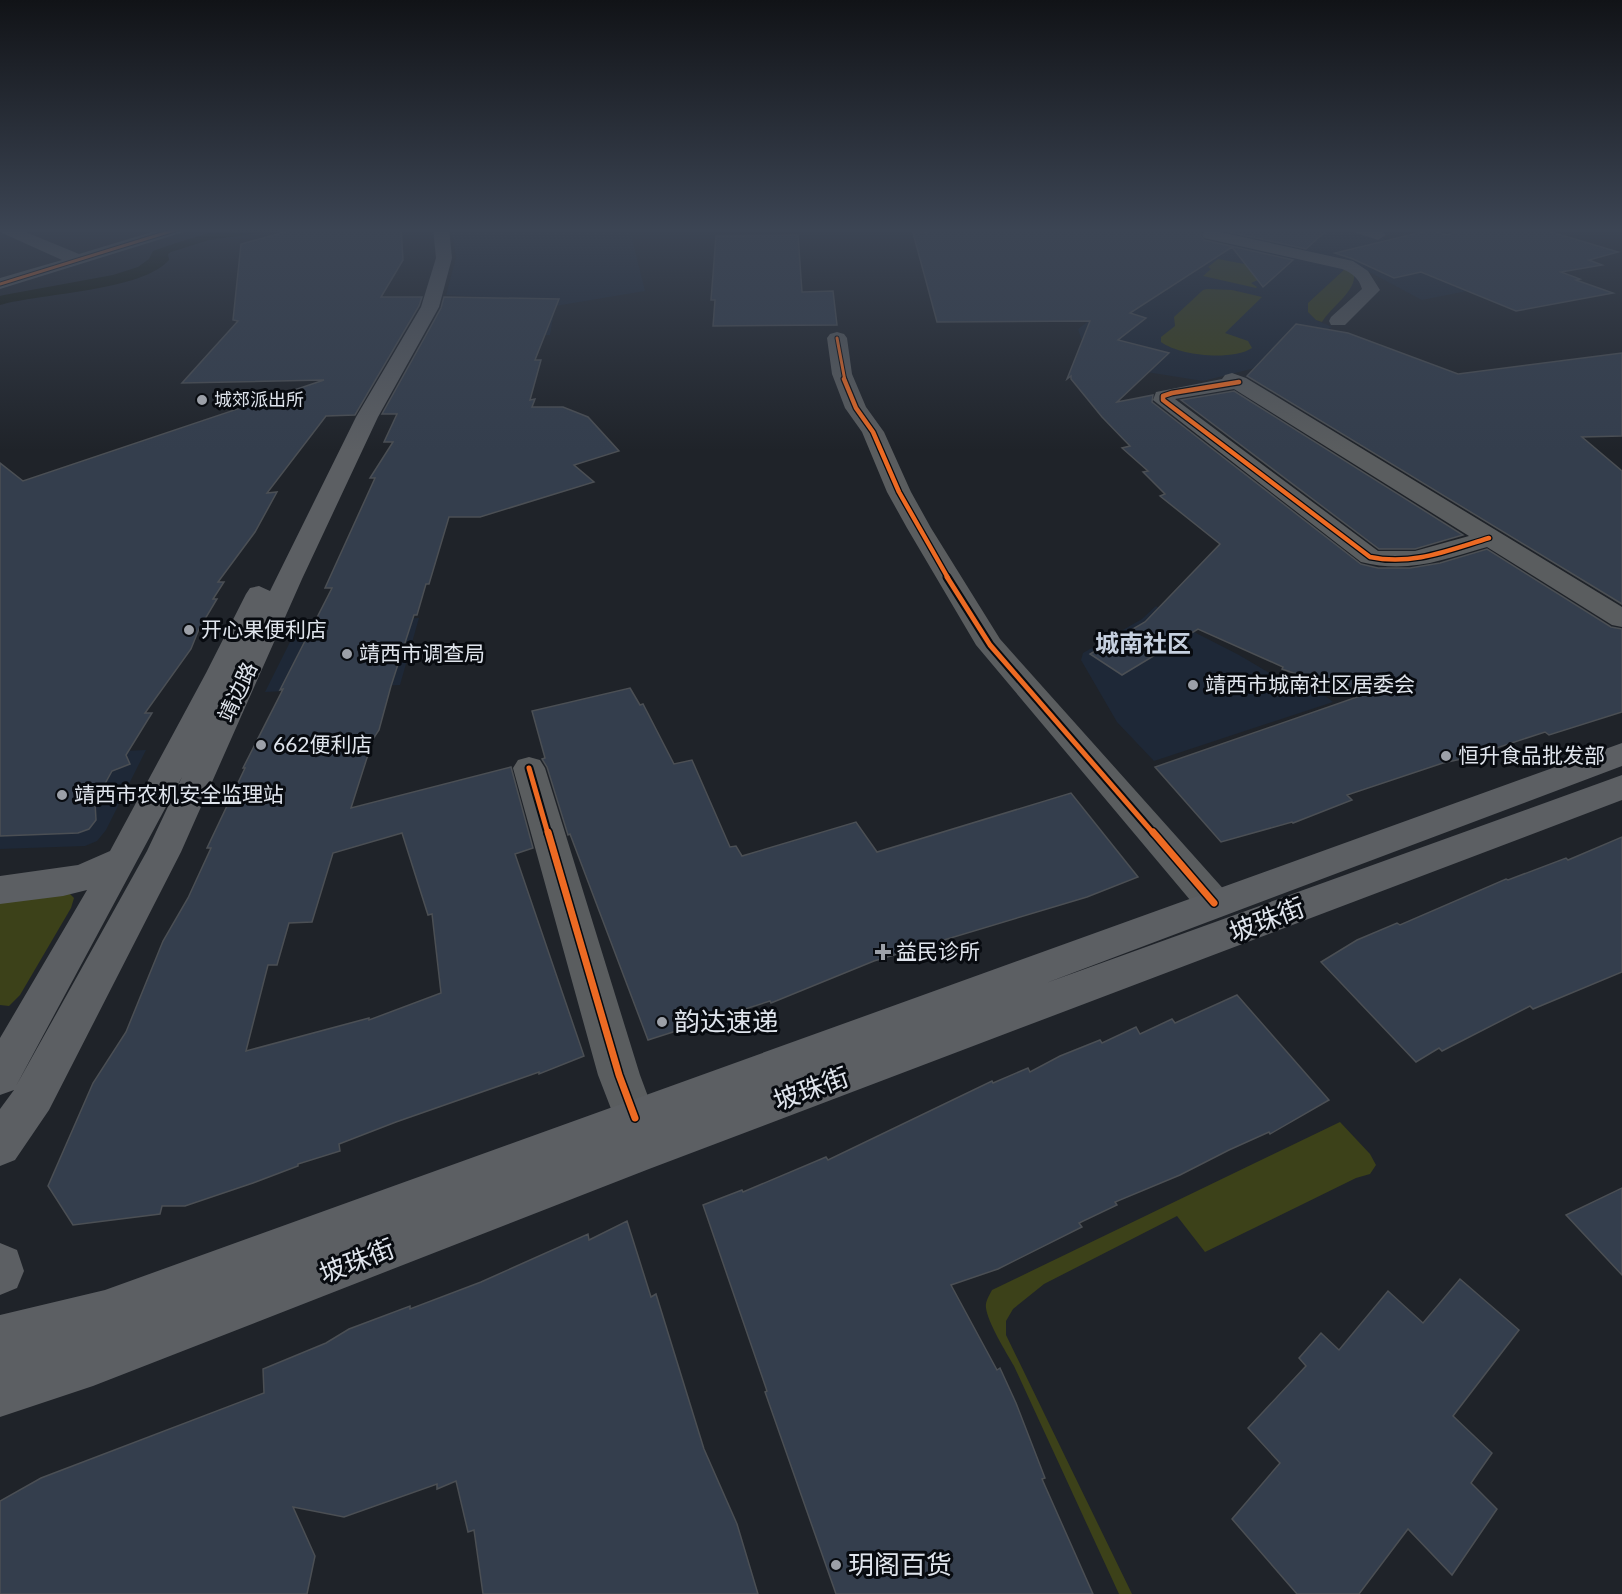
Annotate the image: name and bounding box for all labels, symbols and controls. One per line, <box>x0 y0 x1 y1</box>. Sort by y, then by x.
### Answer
place label: 城郊派出所 <box>214 388 304 410</box>
marker: 城郊派出所 <box>195 393 209 407</box>
place label: 开心果便利店 <box>201 616 327 641</box>
marker: 开心果便利店 <box>182 623 196 637</box>
district label: 城南社区 <box>1095 628 1191 657</box>
place label: 靖西市调查局 <box>359 640 485 665</box>
marker: 靖西市调查局 <box>340 647 354 661</box>
street label: 靖边路 <box>212 658 261 725</box>
place label: 靖西市城南社区居委会 <box>1205 671 1415 696</box>
marker: 靖西市城南社区居委会 <box>1186 678 1200 692</box>
place label: 662便利店 <box>273 731 373 756</box>
marker: 662便利店 <box>254 738 268 752</box>
place label: 恒升食品批发部 <box>1458 742 1605 767</box>
marker: 恒升食品批发部 <box>1439 749 1453 763</box>
place label: 靖西市农机安全监理站 <box>74 781 284 806</box>
marker: 靖西市农机安全监理站 <box>55 788 69 802</box>
street label: 坡珠街 <box>1224 890 1309 948</box>
place label: 益民诊所 <box>896 938 980 963</box>
marker: 益民诊所 <box>874 943 892 961</box>
place label: 韵达速递 <box>674 1005 778 1037</box>
marker: 韵达速递 <box>655 1015 669 1029</box>
street label: 坡珠街 <box>769 1060 853 1116</box>
street label: 坡珠街 <box>314 1231 399 1289</box>
place label: 玥阁百货 <box>848 1548 952 1580</box>
marker: 玥阁百货 <box>829 1558 843 1572</box>

